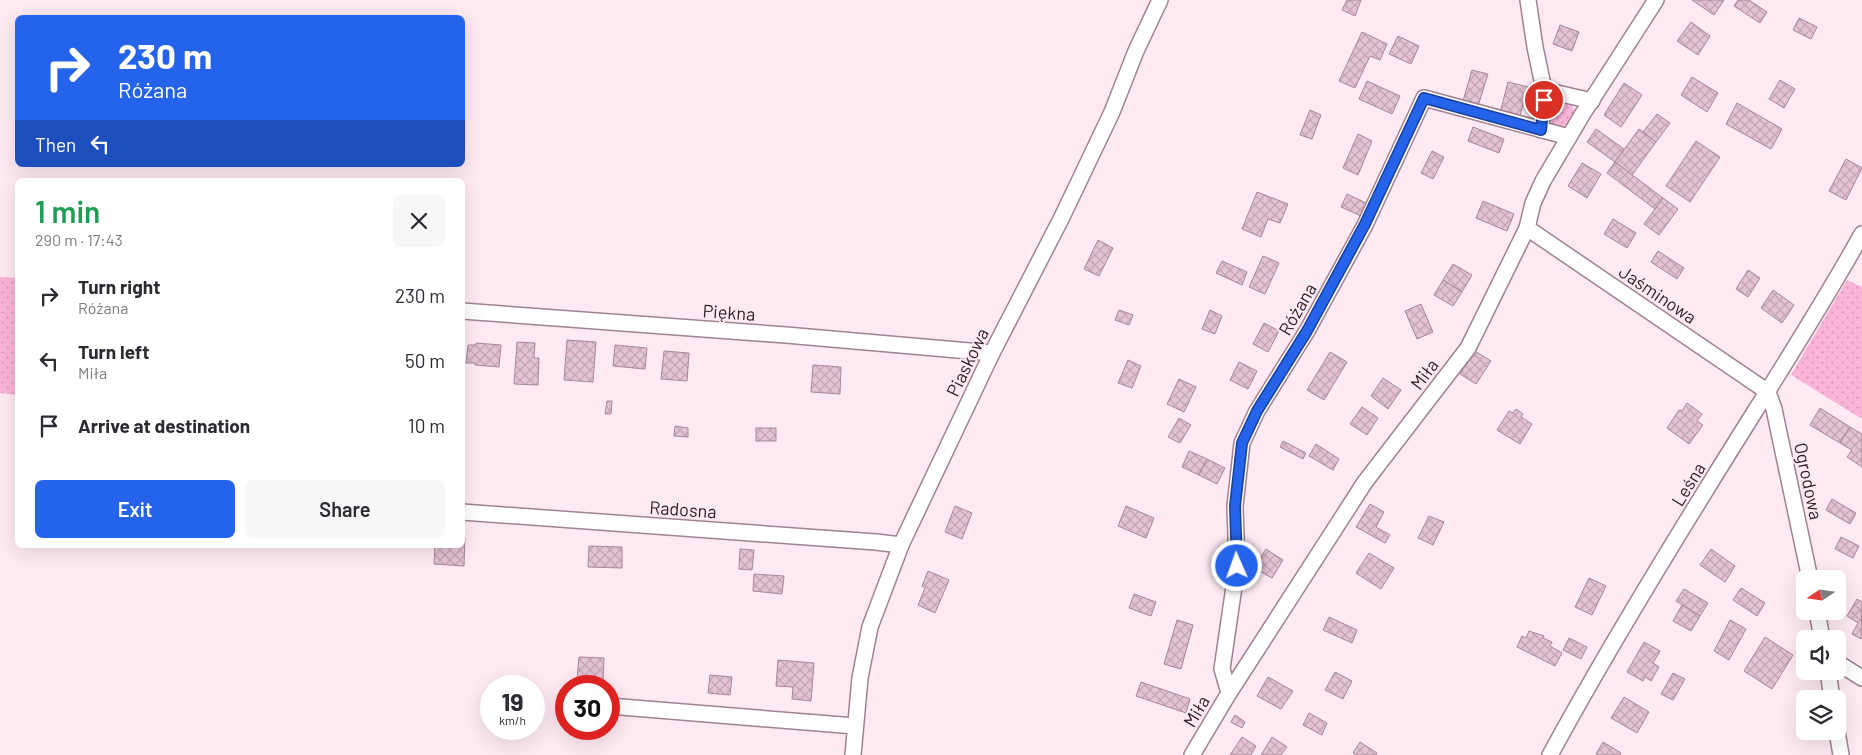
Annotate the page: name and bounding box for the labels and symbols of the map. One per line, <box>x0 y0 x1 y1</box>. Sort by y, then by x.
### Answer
pin <box>1523 79 1565 121</box>
street label: Jaśminowa <box>1615 260 1701 328</box>
street label: Różana <box>1273 279 1321 339</box>
street label: Piękna <box>702 299 756 325</box>
street label: Piaskowa <box>941 324 993 400</box>
street label: Miła <box>1405 354 1443 394</box>
street label: Ogrodowa <box>1790 440 1828 522</box>
street label: Leśna <box>1666 458 1710 510</box>
street label: Radosna <box>649 496 717 522</box>
position arrow <box>1210 539 1262 591</box>
north arrow <box>1796 570 1846 620</box>
speed limit sign: 30 <box>555 675 620 740</box>
street label: Miła <box>1178 691 1214 731</box>

